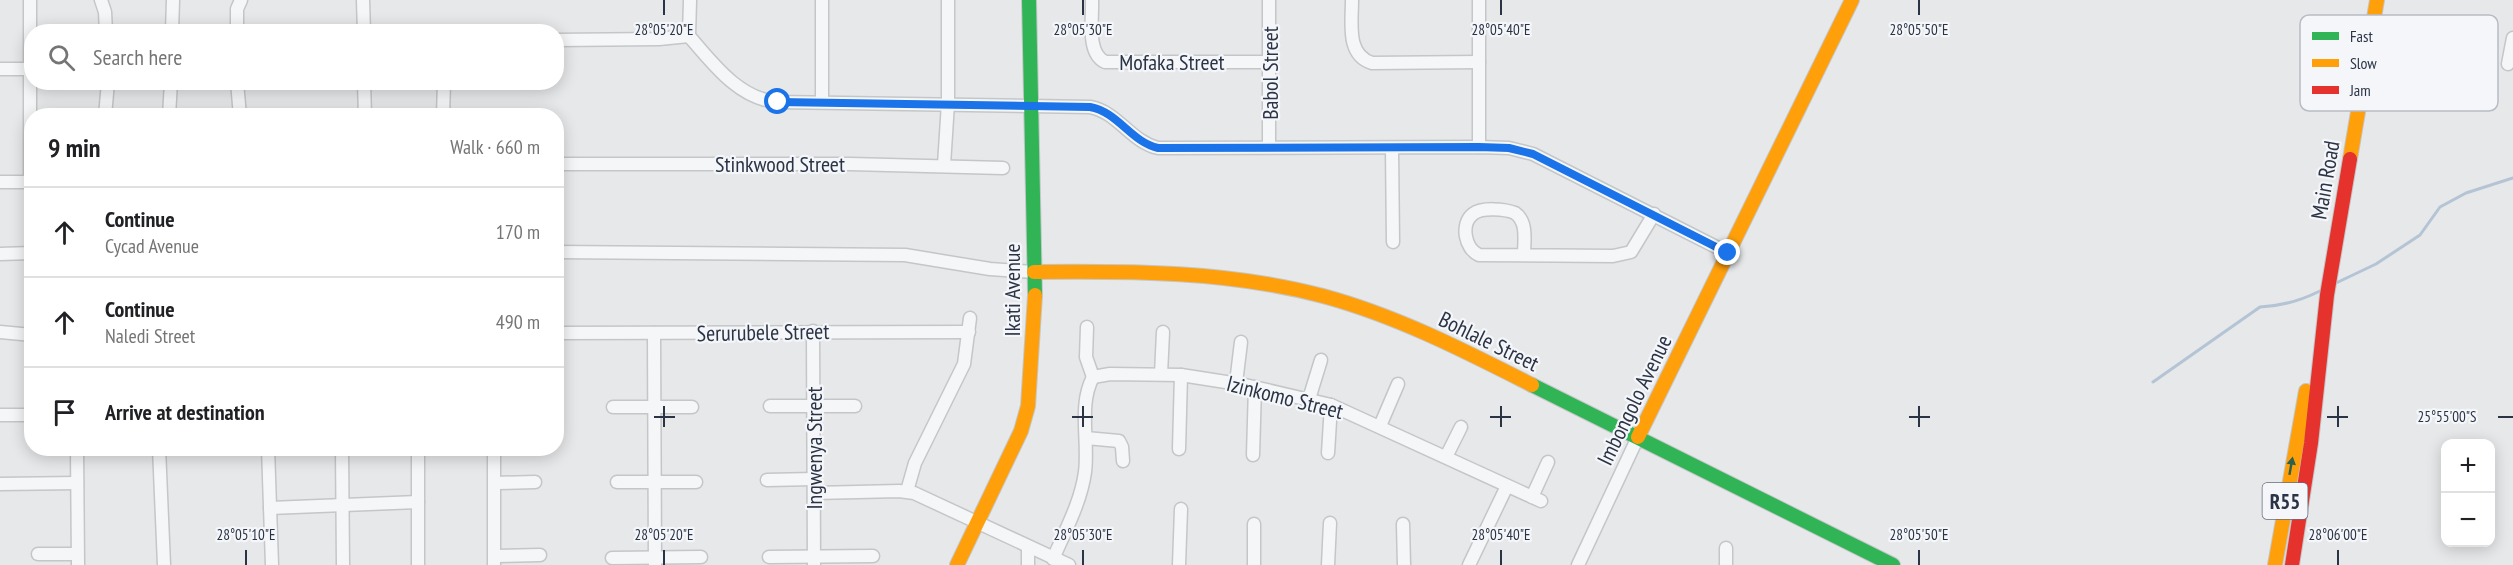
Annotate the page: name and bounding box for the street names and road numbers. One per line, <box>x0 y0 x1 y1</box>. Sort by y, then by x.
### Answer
street label: Babol Street <box>1256 26 1284 120</box>
street label: Mofaka Street <box>1119 48 1225 76</box>
street label: Main Road <box>2304 138 2346 222</box>
street label: Stinkwood Street <box>715 150 845 178</box>
street label: Ikati Avenue <box>998 244 1026 337</box>
street label: Bohlale Street <box>1434 305 1544 377</box>
street label: Serurubele Street <box>696 317 830 347</box>
street label: Imbongolo Avenue <box>1590 330 1678 470</box>
street label: Izinkomo Street <box>1224 369 1346 425</box>
street label: Ingwenya Street <box>800 386 828 510</box>
road number: R55 <box>2262 483 2308 519</box>

